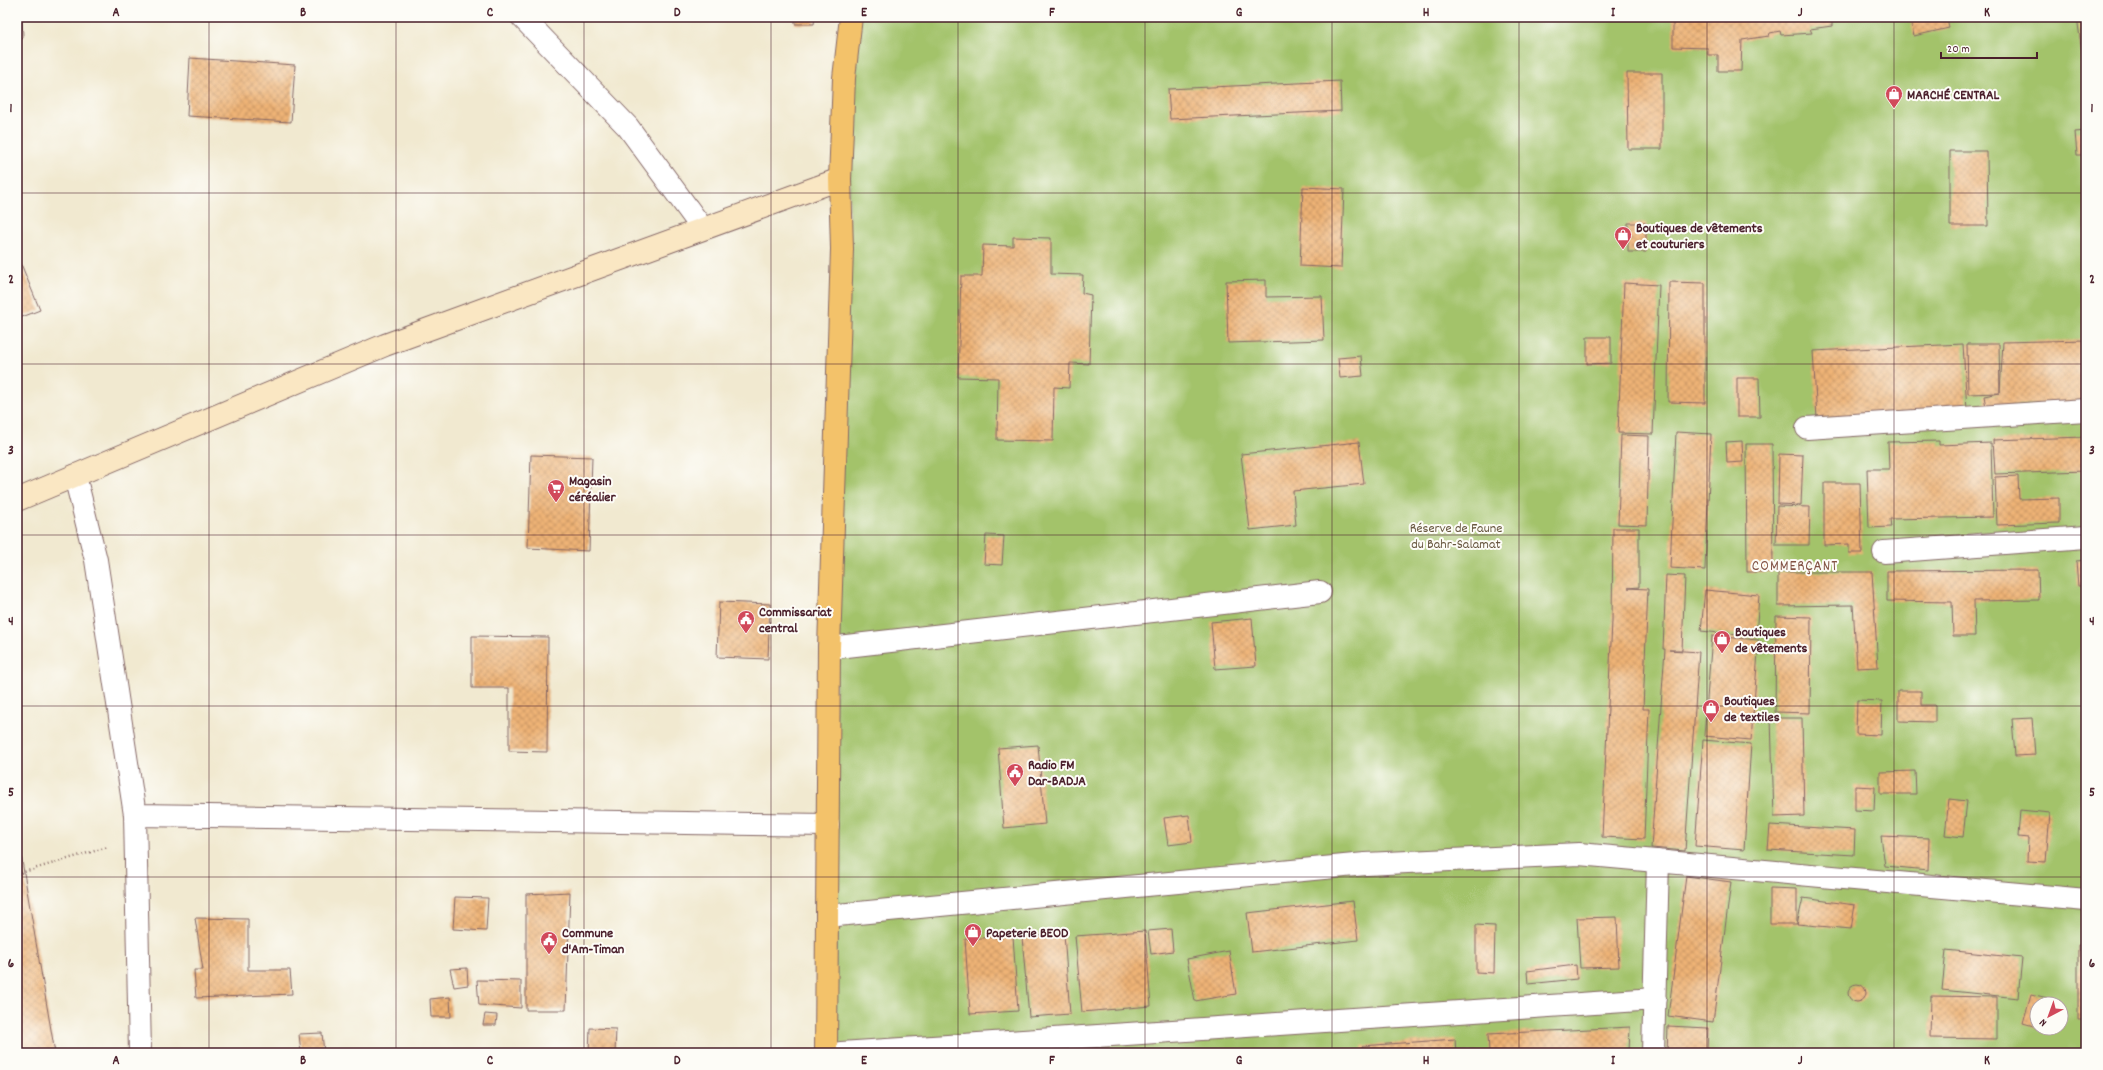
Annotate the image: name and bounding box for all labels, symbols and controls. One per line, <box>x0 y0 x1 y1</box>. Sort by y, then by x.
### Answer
text: A <box>112 4 120 23</box>
text: B <box>300 4 306 23</box>
text: C <box>487 4 494 23</box>
text: D <box>674 4 681 23</box>
text: E <box>861 4 868 23</box>
text: F <box>1049 4 1055 23</box>
text: G <box>1236 4 1243 23</box>
text: H <box>1423 4 1430 23</box>
text: I <box>1611 4 1616 23</box>
text: J <box>1798 4 1803 23</box>
text: K <box>1984 4 1990 23</box>
scale bar <box>1941 34 2037 60</box>
text: 20 m <box>1947 41 1970 58</box>
shop icon: MARCHÉ CENTRAL <box>1884 84 1904 109</box>
place label: MARCHÉ CENTRAL <box>1907 86 2000 106</box>
text: 1 <box>10 100 13 119</box>
text: 1 <box>2091 100 2094 119</box>
place label: Boutiques de vêtements et couturiers <box>1636 219 1763 255</box>
shop icon: Boutiques de vêtements et couturiers <box>1613 225 1633 250</box>
text: 2 <box>8 271 14 290</box>
text: 2 <box>2089 271 2095 290</box>
text: 3 <box>8 442 14 461</box>
text: 3 <box>2089 442 2095 461</box>
place label: Magasin céréalier <box>569 472 617 508</box>
supermarket icon: Magasin céréalier <box>546 478 566 503</box>
park label: Réserve de Faune du Bahr-Salamat <box>1410 519 1502 555</box>
district label: COMMERÇANT <box>1752 556 1838 578</box>
place label: Commissariat central <box>759 603 833 639</box>
public building icon: Commissariat central <box>736 609 756 634</box>
text: 4 <box>8 613 14 632</box>
text: 4 <box>2089 613 2095 632</box>
place label: Boutiques de vêtements <box>1735 623 1808 659</box>
shop icon: Boutiques de vêtements <box>1712 629 1732 654</box>
place label: Boutiques de textiles <box>1724 692 1780 728</box>
shop icon: Boutiques de textiles <box>1701 698 1721 723</box>
place label: Radio FM Dar-BADJA <box>1028 756 1086 792</box>
public building icon: Radio FM Dar-BADJA <box>1005 762 1025 787</box>
text: 5 <box>8 784 14 803</box>
text: 5 <box>2089 784 2095 803</box>
shop icon: Papeterie BEOD <box>963 922 983 947</box>
place label: Commune d'Am-Timan <box>562 924 625 960</box>
place label: Papeterie BEOD <box>986 924 1069 944</box>
public building icon: Commune d'Am-Timan <box>539 930 559 955</box>
text: 6 <box>8 955 15 974</box>
text: 6 <box>2089 955 2096 974</box>
north arrow <box>2029 996 2069 1036</box>
text: N <box>2036 1014 2051 1030</box>
text: A <box>112 1052 120 1070</box>
text: B <box>300 1052 306 1070</box>
text: C <box>487 1052 494 1070</box>
text: D <box>674 1052 681 1070</box>
text: E <box>861 1052 868 1070</box>
text: F <box>1049 1052 1055 1070</box>
text: G <box>1236 1052 1243 1070</box>
text: H <box>1423 1052 1430 1070</box>
text: I <box>1611 1052 1616 1070</box>
text: J <box>1798 1052 1803 1070</box>
text: K <box>1984 1052 1990 1070</box>

